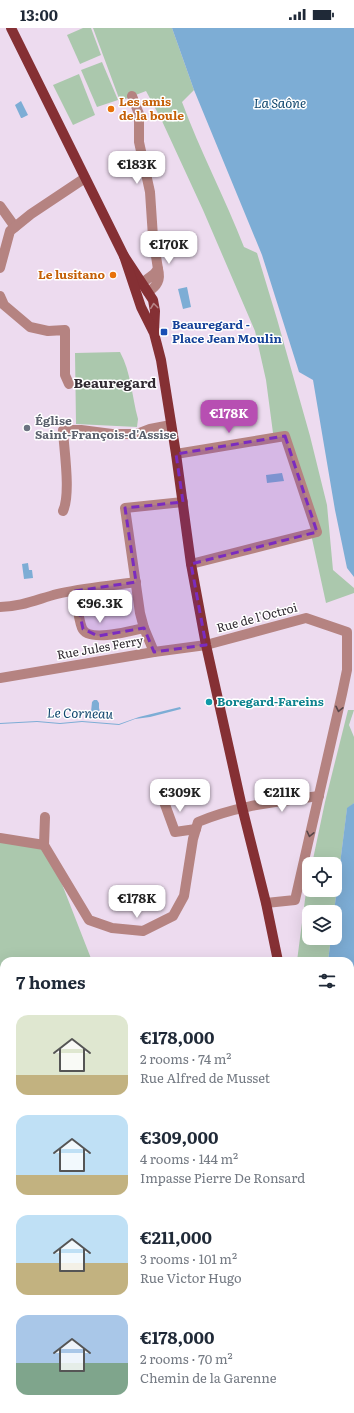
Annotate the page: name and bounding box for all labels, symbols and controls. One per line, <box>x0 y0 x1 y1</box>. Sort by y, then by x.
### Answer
text: 13:00 <box>20 3 58 26</box>
place label: Les amis de la boule <box>119 92 184 124</box>
water label: La Saône <box>254 93 306 112</box>
marker: Les amis de la boule <box>106 104 116 114</box>
pin: €183K <box>109 151 165 185</box>
text: €183K <box>117 154 157 173</box>
pin: €170K <box>141 231 197 265</box>
text: €170K <box>149 234 189 253</box>
place label: Le lusitano <box>38 265 106 283</box>
marker: Le lusitano <box>108 270 118 280</box>
one-way arrow <box>150 303 159 309</box>
place label: Beauregard - Place Jean Moulin <box>172 315 283 347</box>
marker: Beauregard - Place Jean Moulin <box>159 327 169 337</box>
district label: Beauregard <box>73 372 157 392</box>
pin: €178K <box>201 400 257 434</box>
text: €178K <box>210 403 248 422</box>
place label: Église Saint-François-d'Assise <box>35 411 177 443</box>
marker: Église Saint-François-d'Assise <box>22 423 32 433</box>
pin: €96.3K <box>67 590 133 624</box>
text: €96.3K <box>77 593 123 612</box>
street label: Rue de l'Octroi <box>214 598 299 636</box>
street label: Rue Jules Ferry <box>55 631 144 663</box>
place label: Boregard-Fareins <box>217 692 324 710</box>
marker: Boregard-Fareins <box>204 697 214 707</box>
water label: Le Corneau <box>47 702 114 723</box>
one-way arrow <box>336 705 344 712</box>
pin: €309K <box>152 779 208 813</box>
pin: €211K <box>254 779 310 813</box>
text: €309K <box>159 782 201 801</box>
text: €211K <box>264 782 301 801</box>
one-way arrow <box>307 831 315 838</box>
map controls <box>302 857 342 945</box>
button: locate <box>302 857 342 897</box>
pin: €178K <box>109 885 165 919</box>
text: €178K <box>118 888 156 907</box>
button: layers <box>302 905 342 945</box>
text: 7 homes <box>16 969 86 994</box>
icon: filters <box>316 970 338 992</box>
text: €178,000 <box>140 1024 215 1049</box>
icon: home <box>48 1031 96 1079</box>
text: 2 rooms · 74 m² <box>140 1049 231 1068</box>
text: Rue Alfred de Musset <box>140 1068 270 1087</box>
text: €309,000 <box>140 1124 218 1149</box>
icon: home <box>48 1131 96 1179</box>
text: 4 rooms · 144 m² <box>140 1149 238 1168</box>
text: Impasse Pierre De Ronsard <box>140 1168 305 1187</box>
text: €211,000 <box>140 1224 212 1249</box>
icon: home <box>48 1231 96 1279</box>
text: 3 rooms · 101 m² <box>140 1249 237 1268</box>
text: Rue Victor Hugo <box>140 1268 242 1287</box>
text: €178,000 <box>140 1324 215 1349</box>
icon: home <box>48 1331 96 1379</box>
text: 2 rooms · 70 m² <box>140 1349 233 1368</box>
text: Chemin de la Garenne <box>140 1368 276 1387</box>

